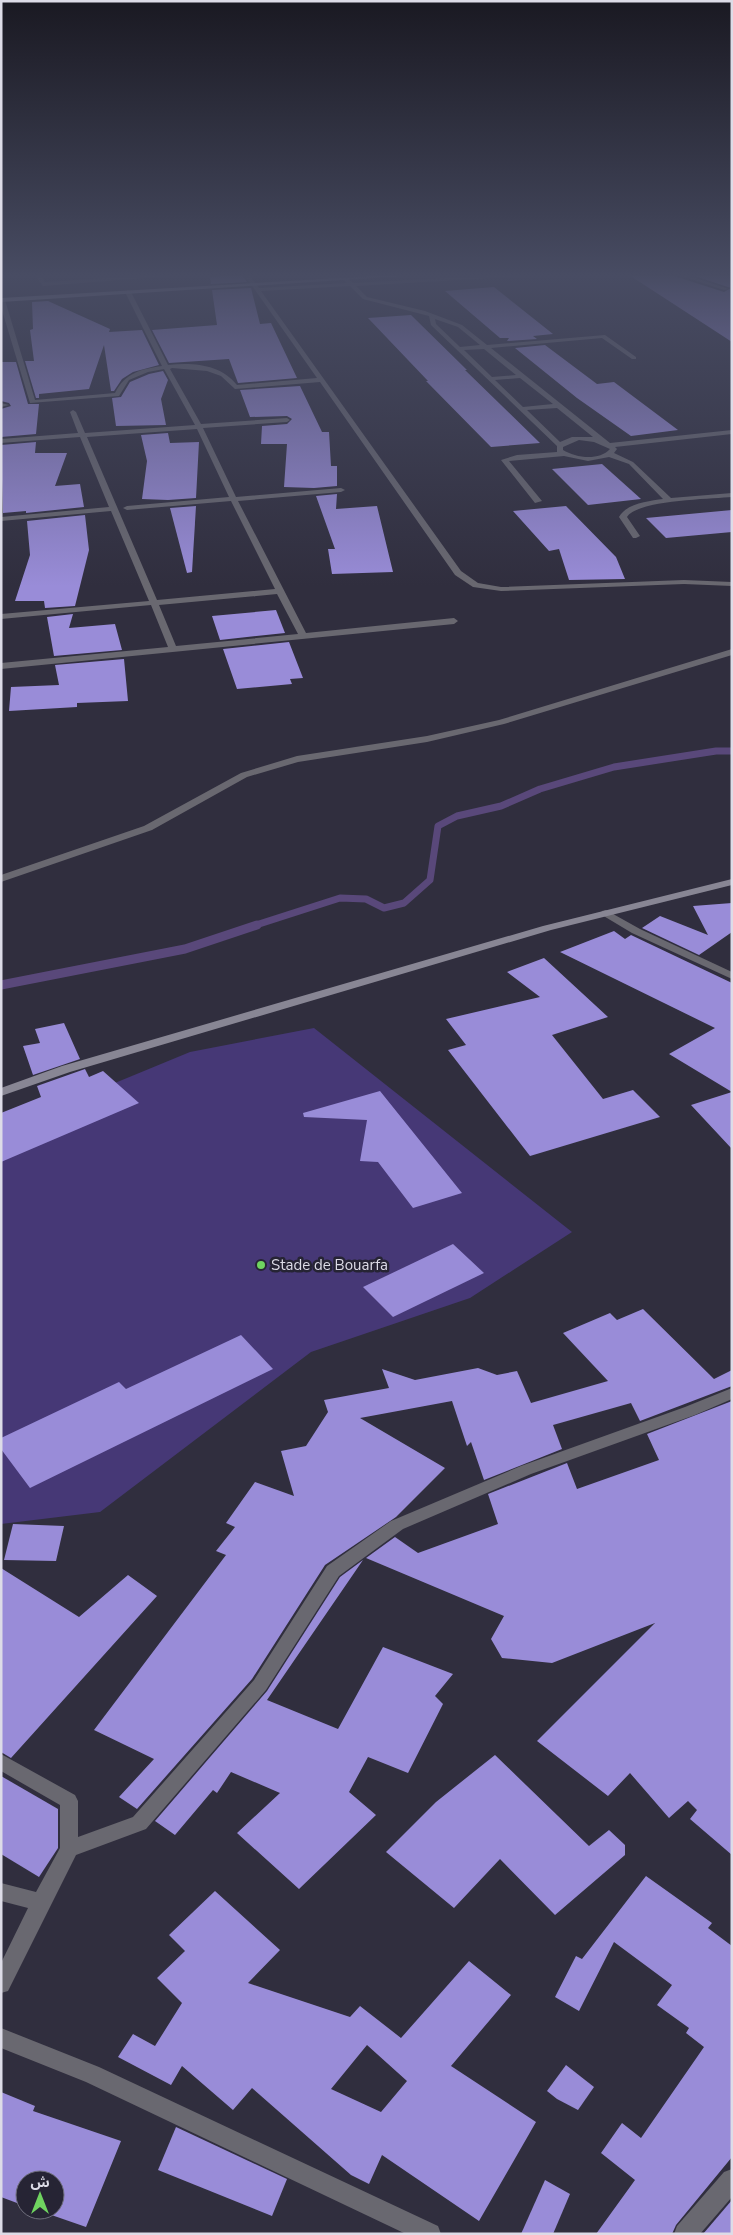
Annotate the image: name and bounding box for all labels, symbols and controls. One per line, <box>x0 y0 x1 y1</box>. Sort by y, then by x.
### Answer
place label: Stade de Bouarfa <box>271 1255 388 1275</box>
marker: Stade de Bouarfa <box>255 1259 267 1271</box>
north arrow <box>15 2170 65 2220</box>
text: ش <box>30 2173 50 2192</box>

